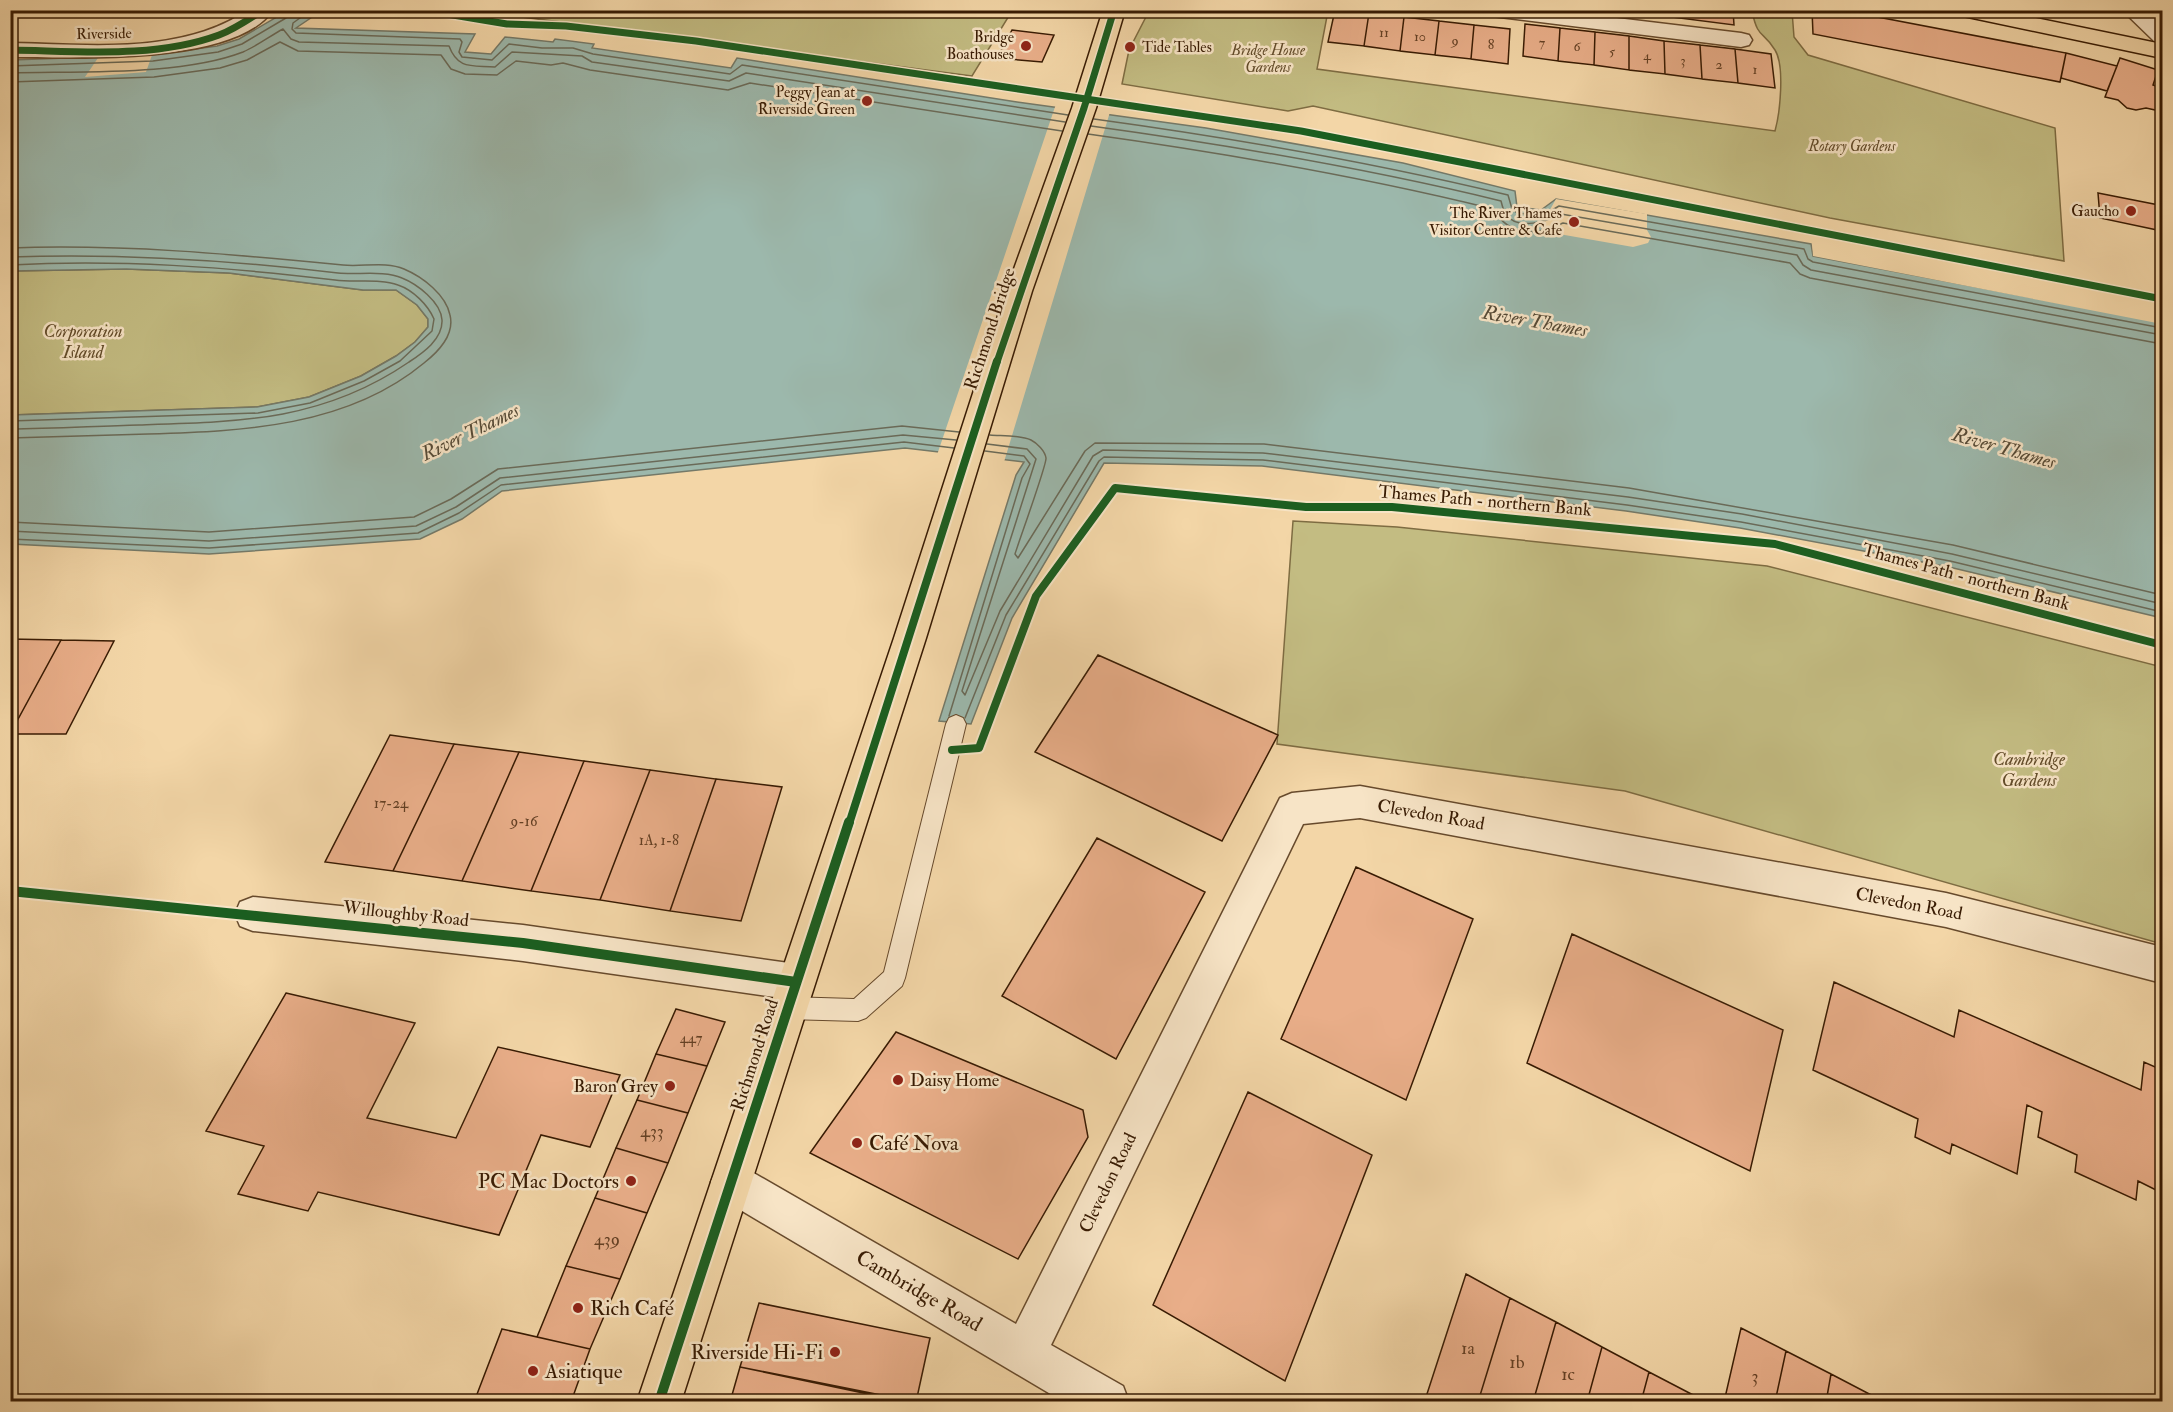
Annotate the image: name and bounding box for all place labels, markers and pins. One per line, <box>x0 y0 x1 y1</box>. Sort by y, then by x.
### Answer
place label: Bridge Boathouses <box>947 28 1014 64</box>
place label: Tide Tables <box>1142 38 1212 57</box>
marker: Bridge Boathouses <box>1019 39 1033 53</box>
marker: Tide Tables <box>1123 40 1137 54</box>
place label: Peggy Jean at Riverside Green <box>758 83 855 119</box>
marker: Peggy Jean at Riverside Green <box>860 94 874 108</box>
place label: Gaucho <box>2071 202 2119 221</box>
place label: The River Thames Visitor Centre & Cafe <box>1429 204 1562 240</box>
marker: Gaucho <box>2124 204 2138 218</box>
marker: The River Thames Visitor Centre & Cafe <box>1567 215 1581 229</box>
place label: Daisy Home <box>910 1069 1000 1092</box>
marker: Daisy Home <box>891 1073 905 1087</box>
place label: Baron Grey <box>573 1075 659 1098</box>
marker: Baron Grey <box>663 1079 677 1093</box>
place label: Café Nova <box>869 1130 959 1157</box>
marker: Café Nova <box>850 1136 864 1150</box>
place label: PC Mac Doctors <box>478 1168 619 1195</box>
marker: PC Mac Doctors <box>624 1174 638 1188</box>
place label: Rich Café <box>590 1295 674 1322</box>
marker: Rich Café <box>571 1301 585 1315</box>
place label: Riverside Hi-Fi <box>691 1339 823 1366</box>
marker: Riverside Hi-Fi <box>828 1345 842 1359</box>
place label: Asiatique <box>544 1358 623 1385</box>
marker: Asiatique <box>526 1364 540 1378</box>

